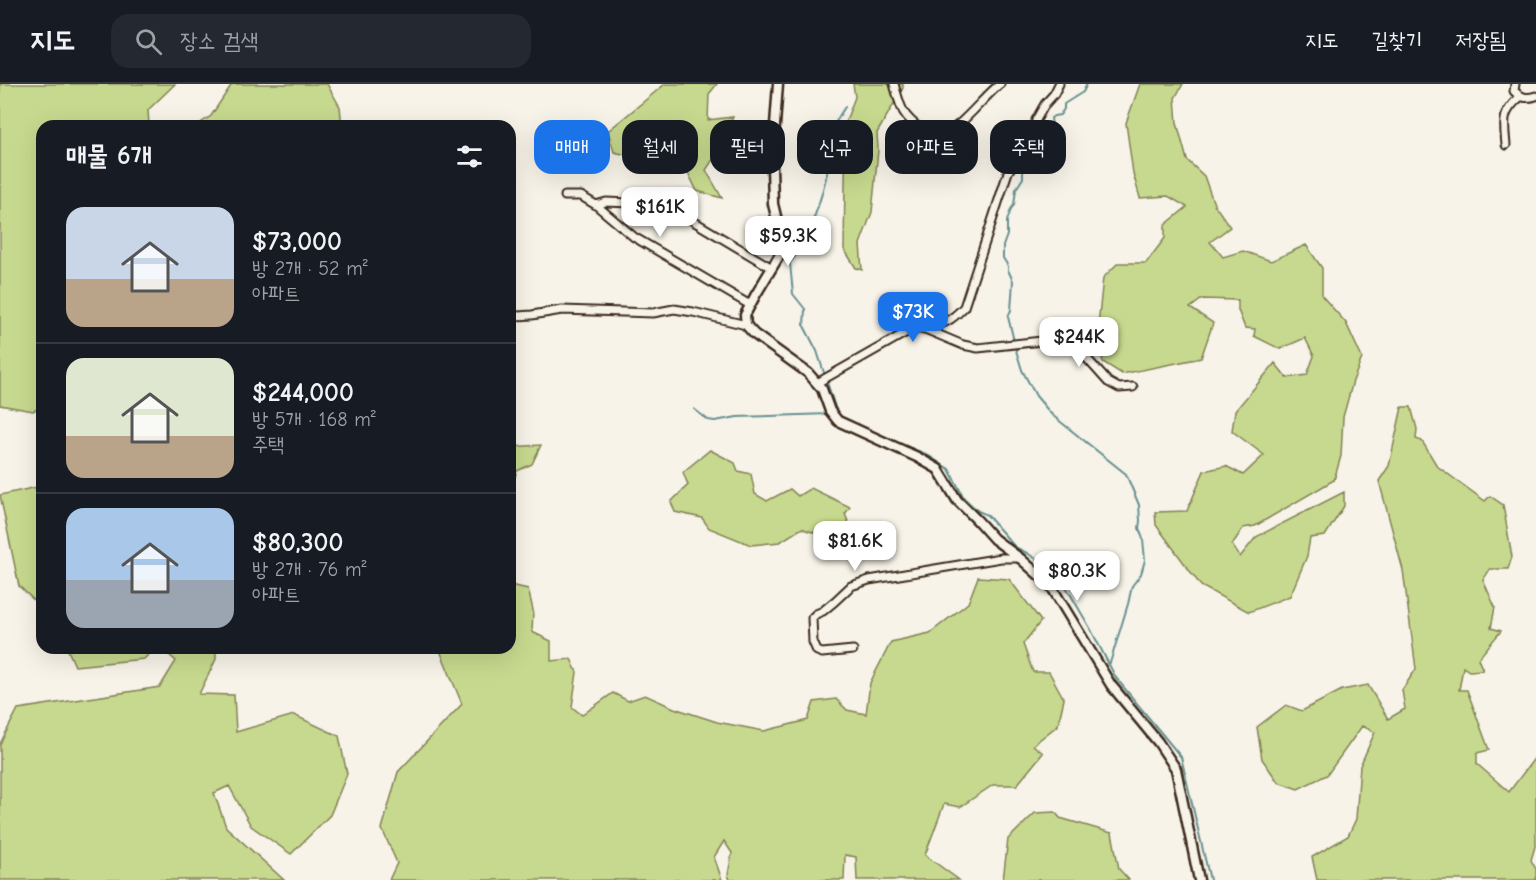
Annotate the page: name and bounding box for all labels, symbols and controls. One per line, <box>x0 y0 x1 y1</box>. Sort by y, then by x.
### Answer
search box <box>111 14 531 68</box>
text: 지도 <box>30 24 75 56</box>
icon: search <box>132 25 165 58</box>
text: 장소 검색 <box>180 28 258 54</box>
text: 지도 <box>1305 28 1339 52</box>
text: 길찾기 <box>1372 28 1422 52</box>
text: 저장됨 <box>1455 28 1506 52</box>
chip: 매매 <box>534 120 610 174</box>
chip: 월세 <box>622 120 698 174</box>
chip: 필터 <box>710 120 785 174</box>
chip: 신규 <box>797 120 873 174</box>
chip: 아파트 <box>885 120 978 174</box>
chip: 주택 <box>990 120 1066 174</box>
icon: filters <box>453 140 486 173</box>
text: 매물 6개 <box>66 141 152 171</box>
pin: $161K <box>618 187 702 238</box>
text: $161K <box>635 195 685 218</box>
pin: $59.3K <box>739 216 837 267</box>
text: $59.3K <box>759 224 817 247</box>
text: $73,000 <box>252 227 342 257</box>
icon: home <box>114 231 186 303</box>
text: 방 2개 · 52 m² <box>252 257 368 280</box>
text: 아파트 <box>252 282 300 305</box>
pin: $73K <box>877 292 949 343</box>
text: $73K <box>892 300 934 323</box>
pin: $244K <box>1037 317 1121 368</box>
text: $244K <box>1053 325 1105 348</box>
text: $244,000 <box>252 378 354 408</box>
icon: home <box>114 382 186 454</box>
text: 방 5개 · 168 m² <box>252 408 376 431</box>
text: 주택 <box>252 433 284 456</box>
pin: $81.6K <box>806 521 904 572</box>
text: $80,300 <box>252 528 343 558</box>
text: $81.6K <box>827 529 883 552</box>
icon: home <box>114 532 186 604</box>
pin: $80.3K <box>1028 551 1126 602</box>
text: 방 2개 · 76 m² <box>252 558 367 581</box>
text: $80.3K <box>1048 559 1106 582</box>
text: 아파트 <box>252 583 300 606</box>

